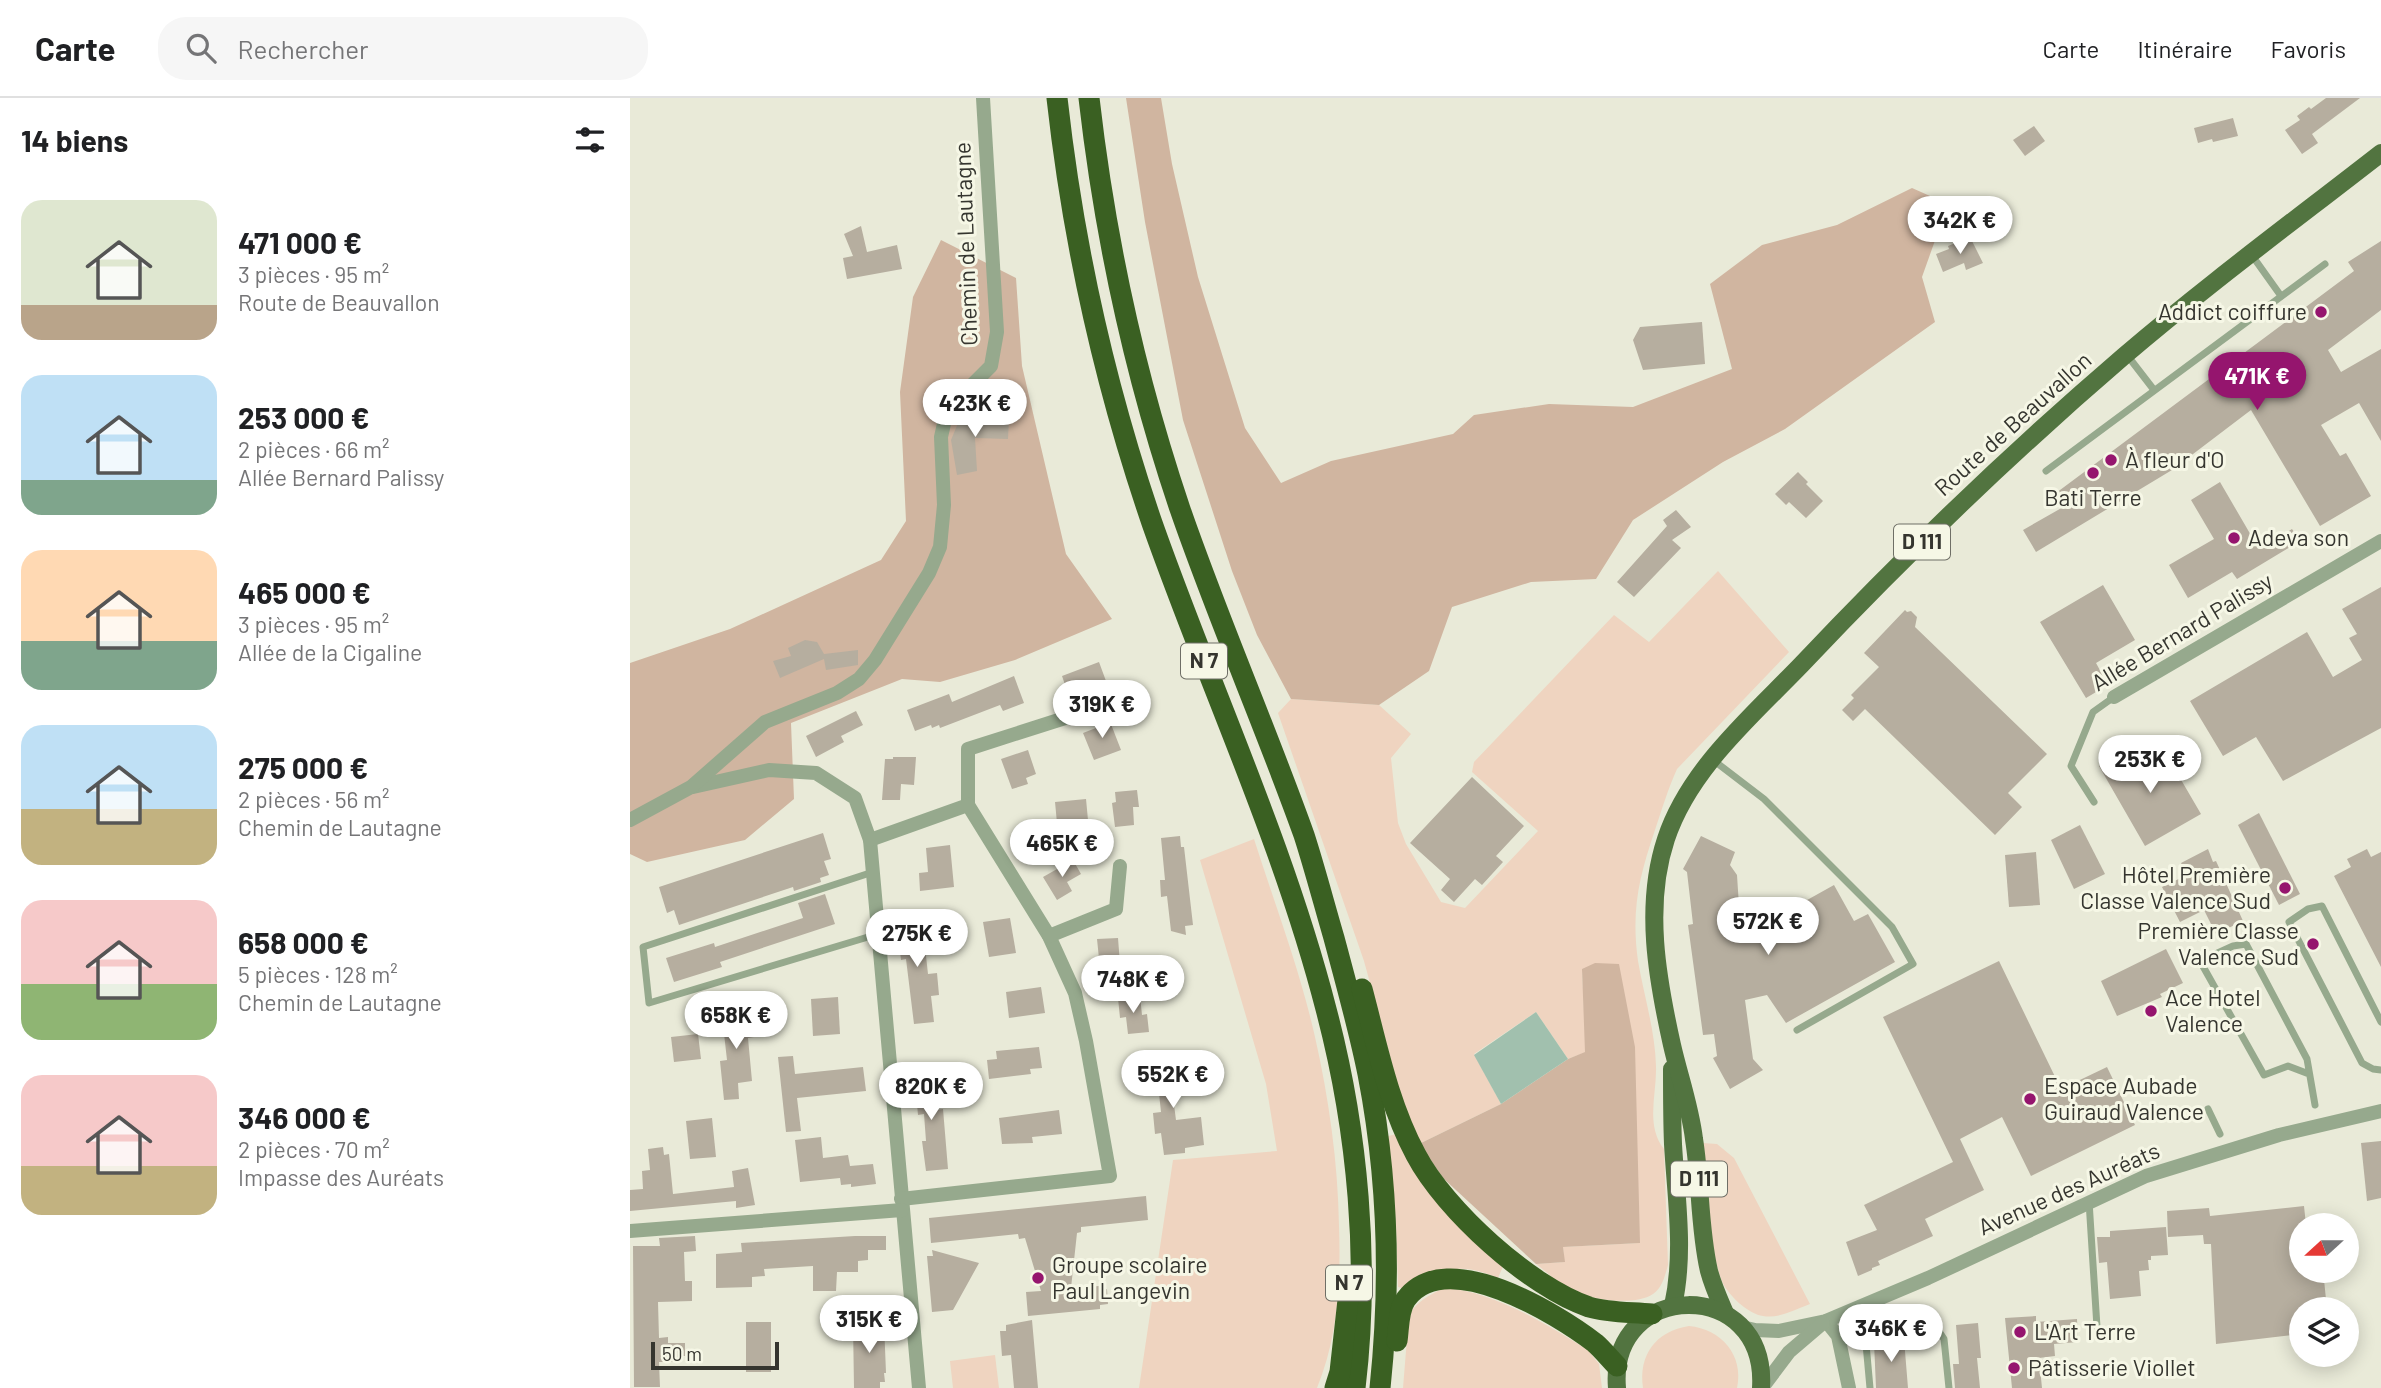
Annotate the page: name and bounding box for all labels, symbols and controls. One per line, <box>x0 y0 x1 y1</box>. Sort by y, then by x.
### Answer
search box <box>158 17 648 80</box>
text: Carte <box>35 28 116 68</box>
icon: search <box>182 29 220 67</box>
text: Rechercher <box>238 33 368 64</box>
text: Carte <box>2043 34 2099 63</box>
text: Itinéraire <box>2137 34 2233 63</box>
text: Favoris <box>2271 34 2346 63</box>
icon: filters <box>571 121 609 159</box>
text: 14 biens <box>21 122 128 158</box>
street label: Chemin de Lautagne <box>947 142 983 346</box>
pin: 342K € <box>1903 197 2017 256</box>
text: 342K € <box>1924 205 1996 233</box>
text: 471 000 € <box>238 224 362 260</box>
icon: home <box>77 228 161 312</box>
text: 3 pièces · 95 m² <box>238 260 389 288</box>
text: Route de Beauvallon <box>238 288 440 316</box>
place label: Addict coiffure <box>2158 297 2307 325</box>
marker: Addict coiffure <box>2313 304 2329 320</box>
street label: Route de Beauvallon <box>1928 345 2097 501</box>
pin: 471K € <box>2200 352 2314 412</box>
text: 471K € <box>2224 361 2290 389</box>
pin: 423K € <box>918 380 1032 439</box>
text: 423K € <box>939 388 1011 416</box>
text: 253 000 € <box>238 399 370 435</box>
icon: home <box>77 403 161 487</box>
text: 2 pièces · 66 m² <box>238 435 390 463</box>
place label: À fleur d'O <box>2125 445 2225 473</box>
marker: À fleur d'O <box>2103 452 2119 468</box>
text: Allée Bernard Palissy <box>238 463 444 491</box>
marker: Bati Terre <box>2085 465 2101 481</box>
place label: Bati Terre <box>2044 483 2142 511</box>
place label: Adeva son <box>2248 523 2349 551</box>
road number: D 111 <box>1894 524 1950 560</box>
marker: Adeva son <box>2226 530 2242 546</box>
street label: Allée Bernard Palissy <box>2086 566 2277 696</box>
text: 465 000 € <box>238 574 371 610</box>
icon: home <box>77 578 161 662</box>
text: 3 pièces · 95 m² <box>238 610 389 638</box>
text: Allée de la Cigaline <box>238 638 422 666</box>
road number: N 7 <box>1181 644 1227 678</box>
pin: 319K € <box>1045 680 1159 740</box>
text: 319K € <box>1069 689 1135 717</box>
pin: 253K € <box>2093 736 2207 795</box>
text: 253K € <box>2114 744 2186 772</box>
text: 275 000 € <box>238 749 368 785</box>
icon: home <box>77 753 161 837</box>
text: 2 pièces · 56 m² <box>238 785 390 813</box>
text: Chemin de Lautagne <box>238 813 442 841</box>
pin: 465K € <box>1005 820 1119 879</box>
text: 465K € <box>1026 828 1098 856</box>
place label: Hôtel Première Classe Valence Sud <box>2080 860 2271 914</box>
marker: Hôtel Première Classe Valence Sud <box>2277 880 2293 896</box>
pin: 572K € <box>1711 898 1825 957</box>
text: 572K € <box>1733 906 1803 934</box>
pin: 275K € <box>860 910 974 969</box>
place label: Première Classe Valence Sud <box>2138 916 2299 970</box>
text: 275K € <box>882 918 952 946</box>
text: 658 000 € <box>238 924 369 960</box>
icon: home <box>77 928 161 1012</box>
marker: Première Classe Valence Sud <box>2305 936 2321 952</box>
pin: 748K € <box>1076 956 1190 1015</box>
text: 5 pièces · 128 m² <box>238 960 398 988</box>
text: 748K € <box>1097 964 1169 992</box>
place label: Ace Hotel Valence <box>2165 983 2260 1037</box>
text: Chemin de Lautagne <box>238 988 442 1016</box>
pin: 658K € <box>679 992 793 1051</box>
text: 658K € <box>701 1000 771 1028</box>
marker: Ace Hotel Valence <box>2143 1003 2159 1019</box>
pin: 552K € <box>1116 1051 1230 1110</box>
text: 552K € <box>1137 1059 1209 1087</box>
pin: 820K € <box>874 1062 988 1122</box>
text: 820K € <box>895 1071 967 1099</box>
place label: Espace Aubade Guiraud Valence <box>2044 1071 2204 1125</box>
marker: Espace Aubade Guiraud Valence <box>2022 1091 2038 1107</box>
text: 346 000 € <box>238 1099 371 1135</box>
icon: home <box>77 1103 161 1187</box>
text: 2 pièces · 70 m² <box>238 1135 390 1163</box>
street label: Avenue des Auréats <box>1973 1135 2164 1241</box>
road number: D 111 <box>1671 1162 1727 1196</box>
text: Impasse des Auréats <box>238 1163 444 1191</box>
north arrow <box>2289 1213 2359 1283</box>
map controls <box>2289 1213 2359 1367</box>
place label: Groupe scolaire Paul Langevin <box>1052 1250 1208 1304</box>
road number: N 7 <box>1326 1266 1372 1300</box>
marker: Groupe scolaire Paul Langevin <box>1030 1270 1046 1286</box>
pin: 315K € <box>812 1296 926 1355</box>
button: layers <box>2289 1297 2359 1367</box>
text: 315K € <box>836 1304 902 1332</box>
pin: 346K € <box>1834 1304 1948 1364</box>
text: 346K € <box>1855 1313 1927 1341</box>
place label: L'Art Terre <box>2034 1317 2136 1345</box>
marker: L'Art Terre <box>2012 1324 2028 1340</box>
scale bar <box>651 1339 779 1371</box>
text: 50 m <box>662 1342 702 1365</box>
place label: Pâtisserie Viollet <box>2028 1353 2196 1381</box>
marker: Pâtisserie Viollet <box>2006 1360 2022 1376</box>

